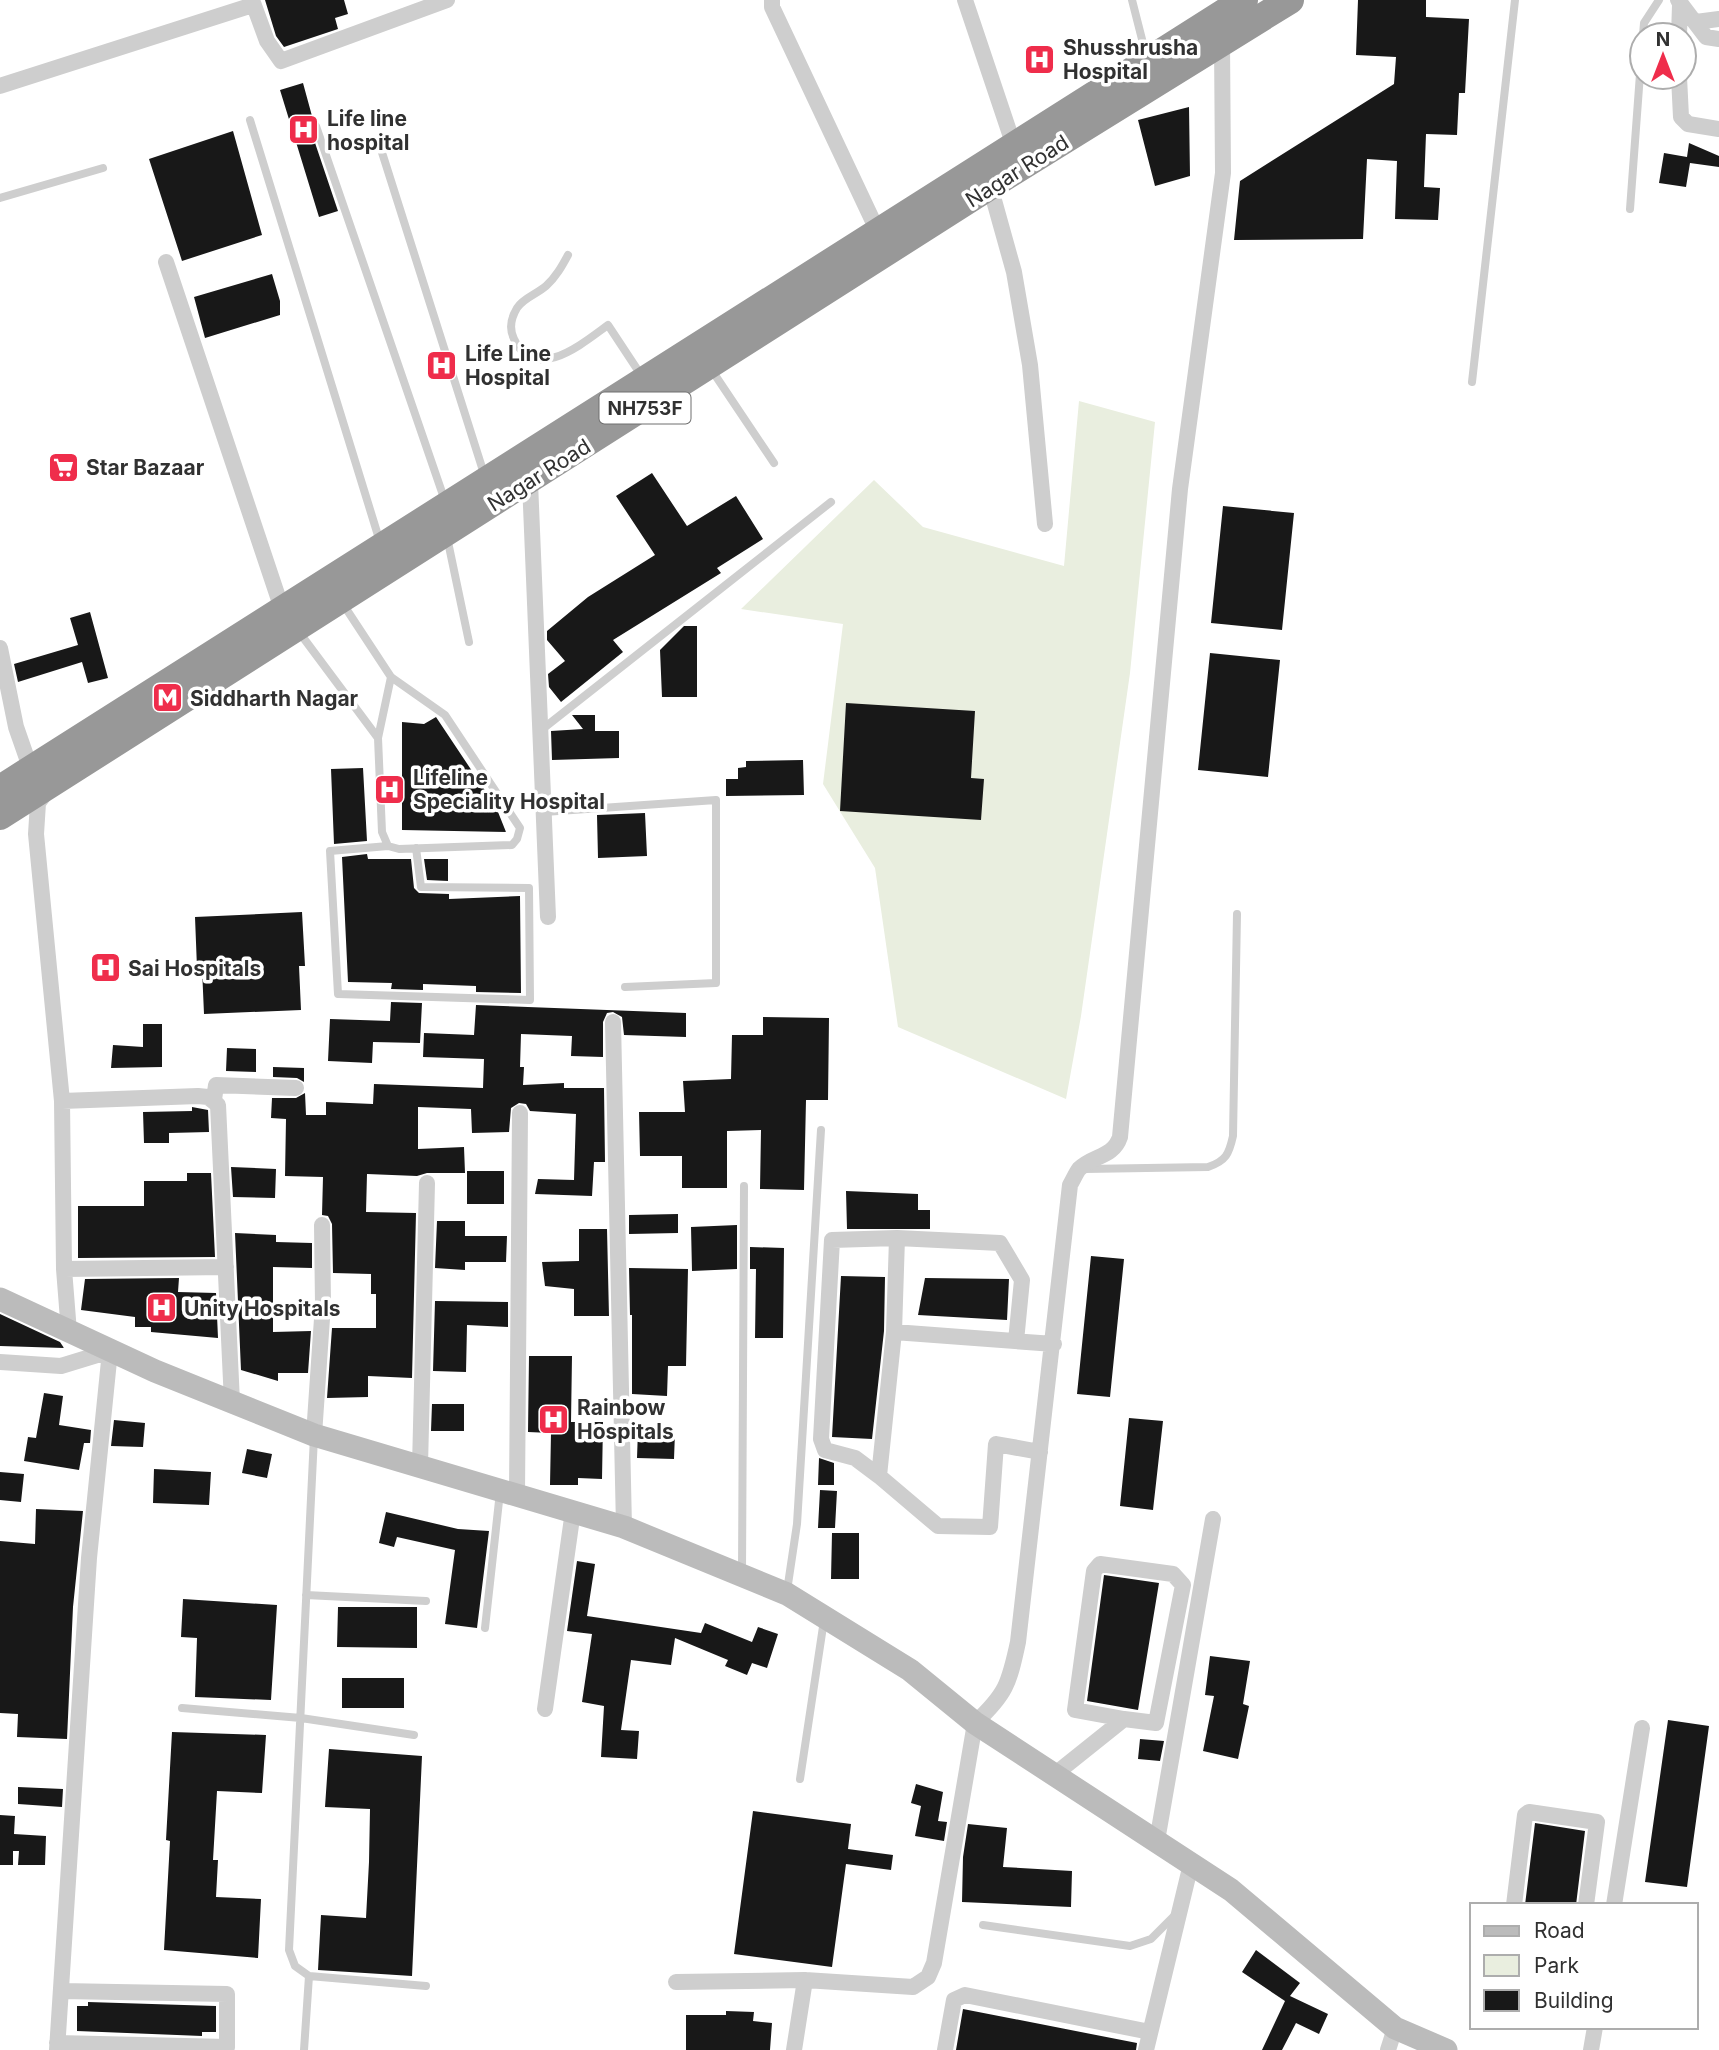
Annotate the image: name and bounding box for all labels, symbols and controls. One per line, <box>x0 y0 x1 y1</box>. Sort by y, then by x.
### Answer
north arrow <box>1628 21 1698 91</box>
text: N <box>1656 28 1670 51</box>
place label: Shusshrusha Hospital <box>1063 35 1198 84</box>
hospital icon: Shusshrusha Hospital <box>1023 42 1057 76</box>
place label: Life line hospital <box>327 106 409 155</box>
hospital icon: Life line hospital <box>287 113 321 147</box>
street label: Nagar Road <box>961 129 1073 213</box>
place label: Life Line Hospital <box>465 341 551 390</box>
hospital icon: Life Line Hospital <box>425 348 459 382</box>
road number: NH753F <box>600 392 690 424</box>
street label: Nagar Road <box>483 433 595 517</box>
supermarket icon: Star Bazaar <box>46 450 80 484</box>
place label: Star Bazaar <box>86 455 205 480</box>
metro station icon: Siddharth Nagar <box>150 681 184 715</box>
place label: Siddharth Nagar <box>190 686 359 711</box>
place label: Lifeline Speciality Hospital <box>413 765 605 814</box>
hospital icon: Lifeline Speciality Hospital <box>373 772 407 806</box>
hospital icon: Sai Hospitals <box>88 951 122 985</box>
place label: Sai Hospitals <box>128 956 261 981</box>
hospital icon: Unity Hospitals <box>144 1291 178 1325</box>
place label: Unity Hospitals <box>184 1296 341 1321</box>
place label: Rainbow Hospitals <box>577 1395 674 1444</box>
hospital icon: Rainbow Hospitals <box>537 1402 571 1436</box>
legend <box>1470 1903 1698 2029</box>
text: Road <box>1534 1918 1585 1943</box>
text: Park <box>1534 1953 1579 1978</box>
text: Building <box>1534 1988 1614 2013</box>

